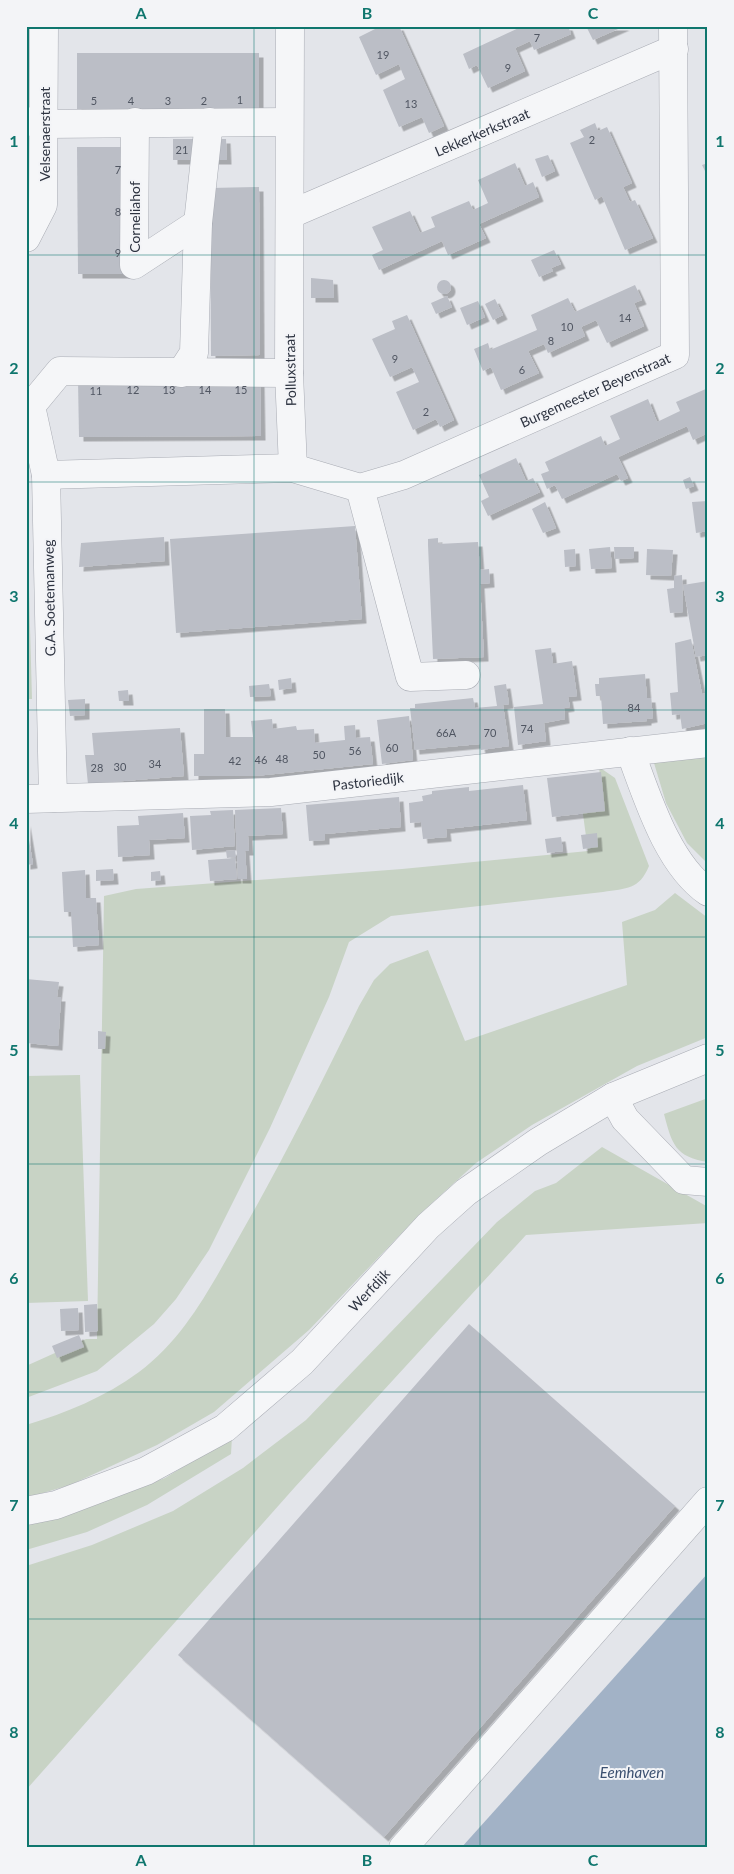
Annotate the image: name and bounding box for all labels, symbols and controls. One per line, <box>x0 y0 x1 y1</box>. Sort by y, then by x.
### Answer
text: A <box>134 3 147 22</box>
text: B <box>362 3 372 22</box>
text: C <box>588 3 599 22</box>
house number: 7 <box>534 31 540 44</box>
house number: 19 <box>377 48 389 61</box>
house number: 9 <box>505 61 511 74</box>
street label: Velsenaerstraat <box>36 87 53 181</box>
house number: 1 <box>237 93 243 106</box>
house number: 5 <box>91 94 97 107</box>
house number: 4 <box>128 94 135 107</box>
house number: 3 <box>165 94 171 107</box>
house number: 2 <box>201 94 207 107</box>
house number: 13 <box>405 97 417 110</box>
street label: Lekkerkerkstraat <box>432 104 532 160</box>
text: 1 <box>9 131 19 150</box>
text: 1 <box>715 131 725 150</box>
house number: 2 <box>589 133 595 146</box>
house number: 21 <box>176 143 188 156</box>
house number: 7 <box>115 163 121 176</box>
street label: Corneliahof <box>126 181 143 253</box>
house number: 8 <box>115 205 121 218</box>
house number: 9 <box>115 246 121 259</box>
house number: 14 <box>619 311 632 324</box>
house number: 10 <box>561 320 574 333</box>
street label: Polluxstraat <box>281 334 299 406</box>
house number: 8 <box>548 334 554 347</box>
street label: Burgemeester Beyenstraat <box>517 349 673 431</box>
house number: 9 <box>392 352 398 365</box>
text: 2 <box>9 358 19 377</box>
text: 2 <box>715 358 725 377</box>
house number: 6 <box>519 363 525 376</box>
house number: 12 <box>127 383 139 396</box>
house number: 13 <box>163 383 175 396</box>
house number: 14 <box>199 383 212 396</box>
house number: 15 <box>235 383 247 396</box>
house number: 11 <box>90 384 102 397</box>
house number: 2 <box>423 405 429 418</box>
street label: G.A. Soetemanweg <box>39 539 59 657</box>
text: 3 <box>9 586 19 605</box>
text: 3 <box>715 586 725 605</box>
house number: 84 <box>628 701 641 714</box>
house number: 74 <box>521 722 534 735</box>
house number: 66A <box>436 726 457 739</box>
house number: 70 <box>484 726 497 739</box>
house number: 60 <box>386 741 399 754</box>
house number: 56 <box>349 744 361 757</box>
house number: 50 <box>313 748 326 761</box>
house number: 48 <box>276 752 288 765</box>
house number: 46 <box>255 753 267 766</box>
house number: 42 <box>229 754 241 767</box>
house number: 34 <box>149 757 162 770</box>
house number: 30 <box>114 760 127 773</box>
house number: 28 <box>91 761 103 774</box>
street label: Pastoriedijk <box>331 768 405 794</box>
text: 4 <box>9 813 19 832</box>
text: 4 <box>715 813 725 832</box>
text: 5 <box>9 1040 19 1059</box>
text: 5 <box>715 1040 725 1059</box>
street label: Werfdijk <box>345 1264 394 1315</box>
text: 6 <box>9 1268 19 1287</box>
text: 6 <box>715 1268 725 1287</box>
text: 7 <box>9 1495 19 1514</box>
text: 7 <box>715 1495 725 1514</box>
text: 8 <box>9 1722 19 1741</box>
text: 8 <box>715 1722 725 1741</box>
water label: Eemhaven <box>600 1763 664 1781</box>
text: A <box>134 1850 147 1869</box>
text: B <box>362 1850 372 1869</box>
text: C <box>588 1850 599 1869</box>

